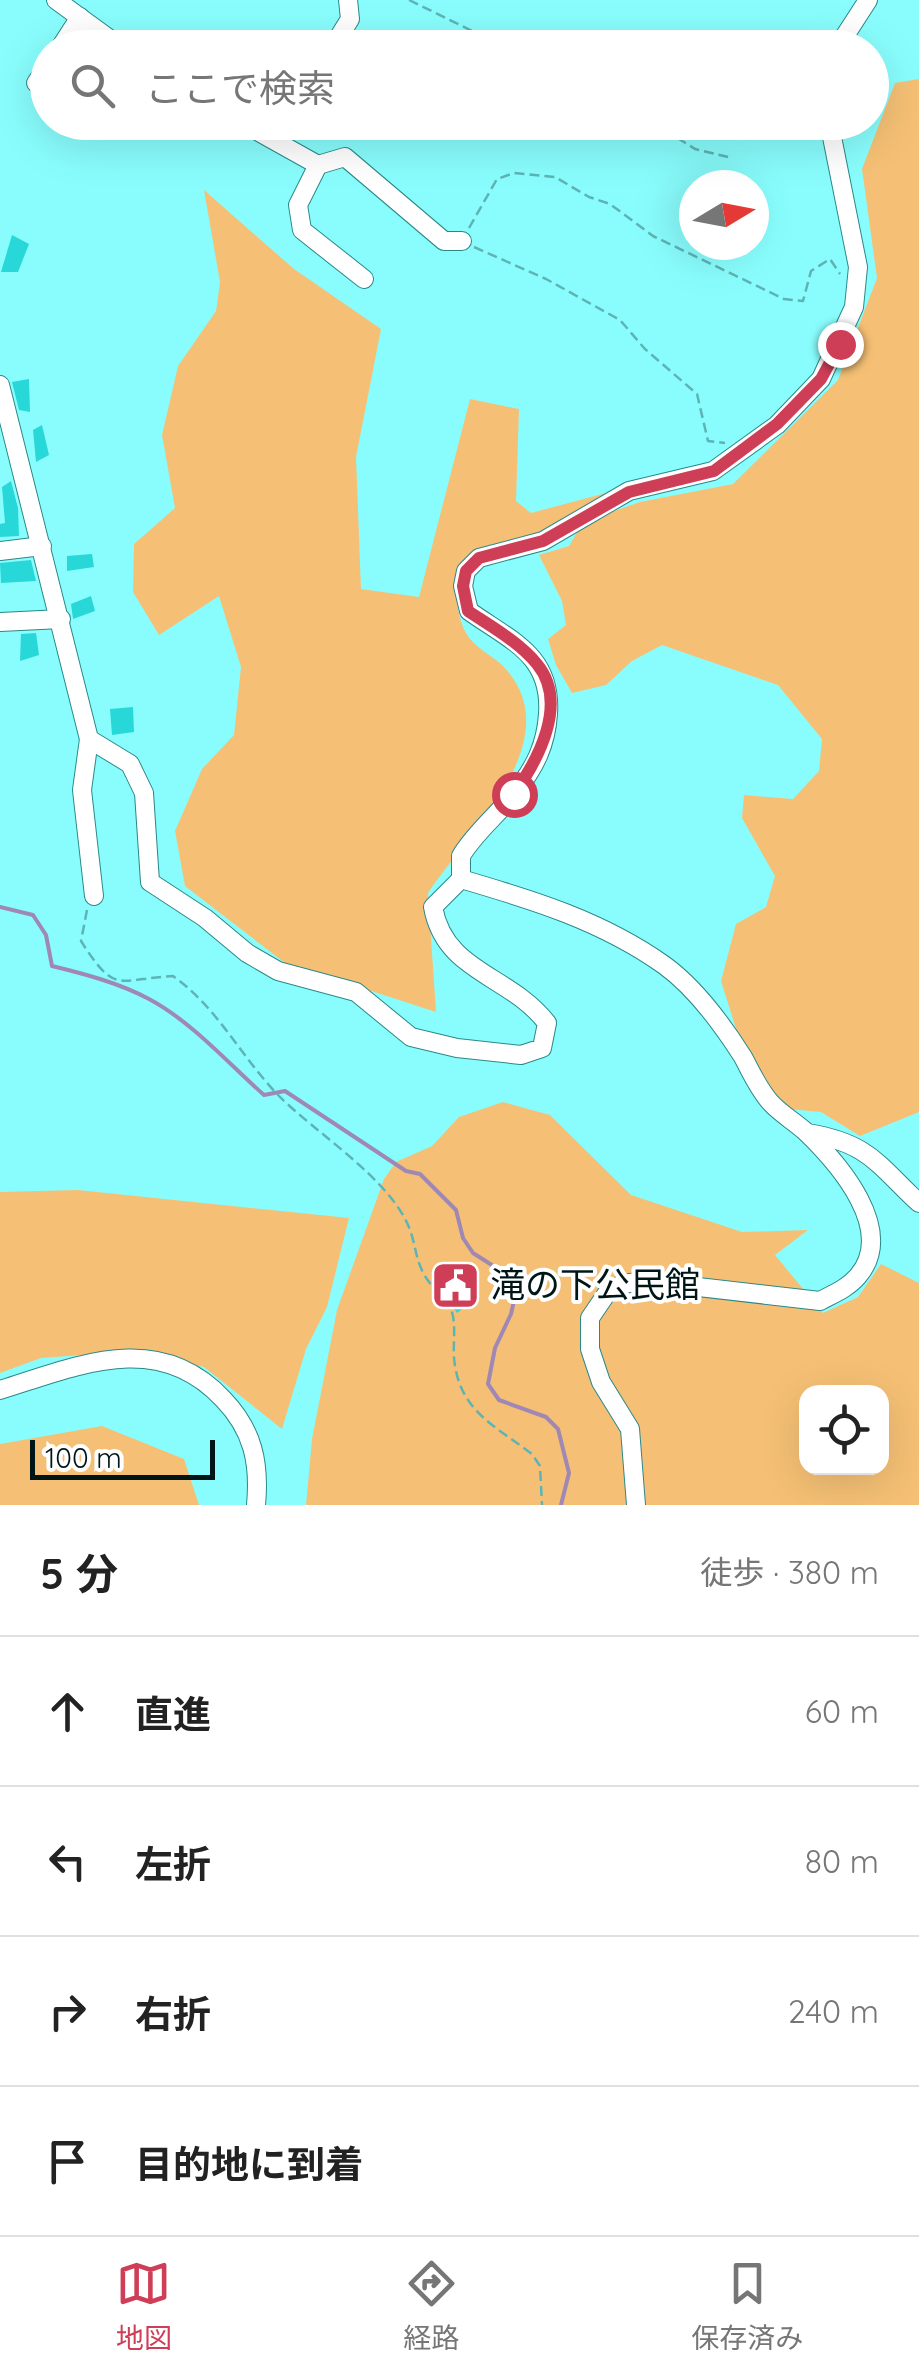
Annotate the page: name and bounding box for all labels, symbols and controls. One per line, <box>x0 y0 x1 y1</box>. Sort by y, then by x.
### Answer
search box <box>30 30 889 140</box>
icon: search <box>65 58 120 113</box>
text: ここで検索 <box>145 64 335 112</box>
north arrow <box>679 170 769 260</box>
route end <box>818 322 864 368</box>
route start <box>492 772 538 818</box>
public building icon: 滝の下公民館 <box>429 1259 481 1311</box>
place label: 滝の下公民館 <box>490 1262 700 1306</box>
map controls <box>799 1385 889 1475</box>
button: locate <box>799 1385 889 1475</box>
scale bar <box>30 1435 215 1480</box>
text: 100 m <box>45 1440 122 1475</box>
text: 5 分 <box>40 1547 118 1600</box>
text: 徒歩 · 380 m <box>700 1552 879 1592</box>
icon: ahead <box>40 1684 95 1739</box>
text: 直進 <box>135 1690 211 1738</box>
text: 60 m <box>805 1691 879 1731</box>
icon: left <box>40 1834 95 1889</box>
text: 左折 <box>135 1840 211 1888</box>
text: 80 m <box>805 1841 879 1881</box>
icon: right <box>40 1984 95 2039</box>
text: 右折 <box>135 1990 211 2038</box>
text: 240 m <box>788 1991 879 2031</box>
icon: arrive <box>40 2134 95 2189</box>
text: 目的地に到着 <box>135 2140 363 2188</box>
tab: 地図 <box>116 2256 172 2356</box>
tab: 経路 <box>403 2256 459 2356</box>
tab: 保存済み <box>691 2256 803 2356</box>

